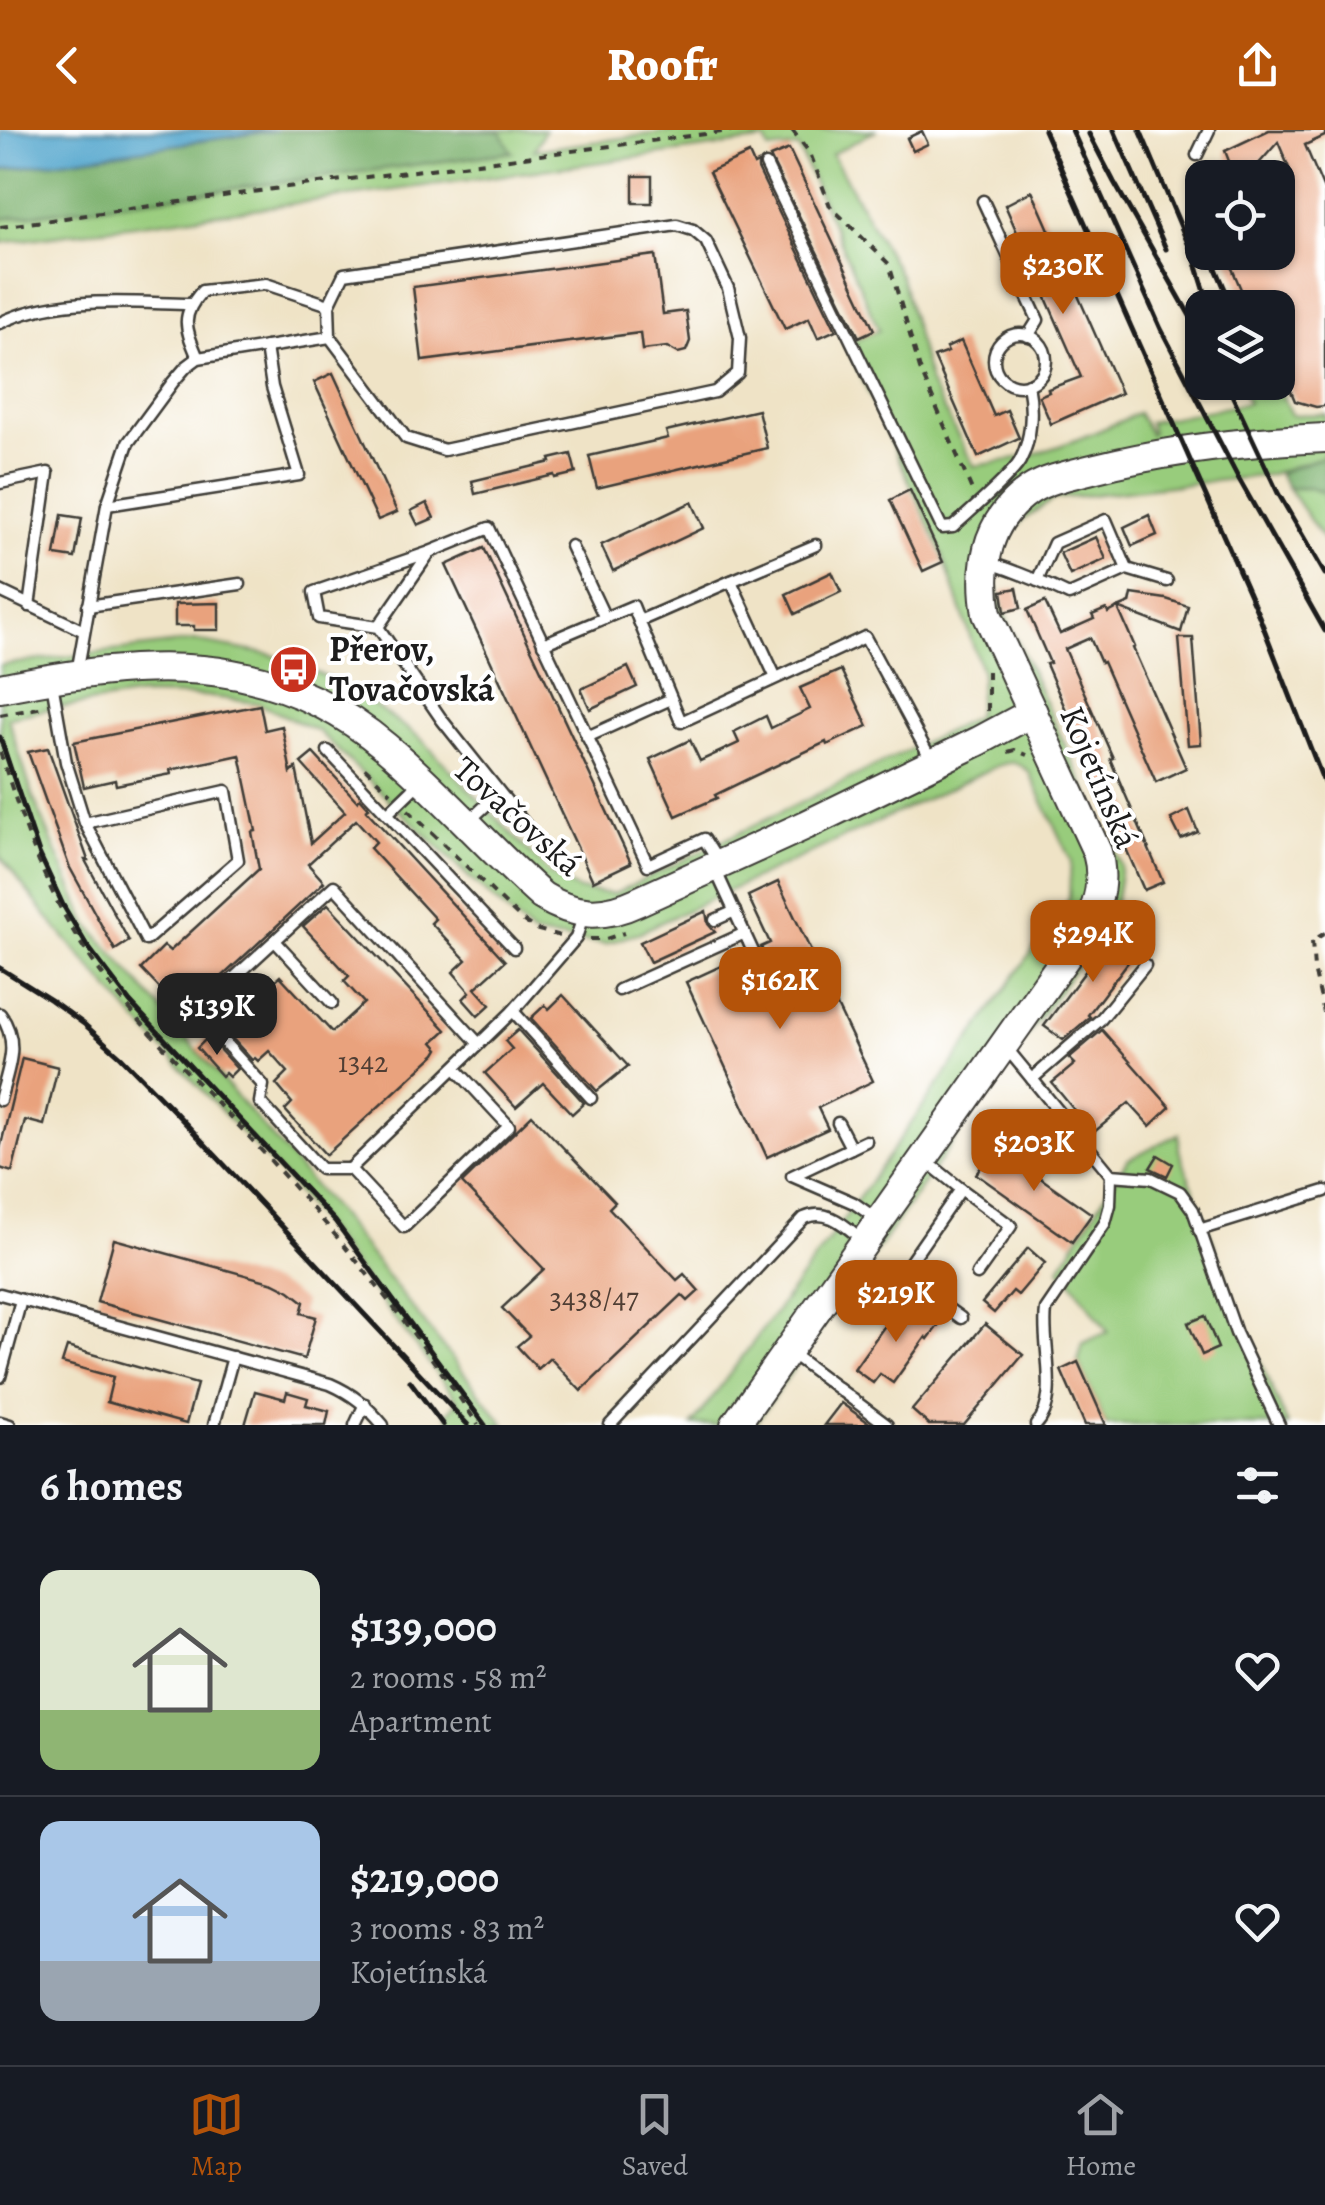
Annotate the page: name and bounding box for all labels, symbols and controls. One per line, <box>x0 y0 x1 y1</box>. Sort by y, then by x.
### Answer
text: Roofr <box>607 34 718 96</box>
icon: back <box>40 38 95 93</box>
icon: share <box>1230 38 1285 93</box>
map controls <box>1185 160 1295 400</box>
button: locate <box>1185 160 1295 270</box>
pin: $230K <box>993 232 1133 317</box>
text: $230K <box>1022 242 1104 286</box>
button: layers <box>1185 290 1295 400</box>
place label: Přerov, Tovačovská <box>329 625 495 713</box>
bus stop icon: Přerov, Tovačovská <box>268 643 320 695</box>
street label: Kojetínská <box>1049 698 1152 856</box>
street label: Tovačovská <box>443 745 594 888</box>
pin: $294K <box>1023 900 1163 985</box>
text: $294K <box>1052 910 1134 954</box>
pin: $162K <box>710 947 850 1032</box>
text: $162K <box>741 957 819 1001</box>
pin: $139K <box>147 973 287 1058</box>
text: $139K <box>179 983 255 1027</box>
house number: 1342 <box>338 1042 388 1082</box>
pin: $203K <box>964 1109 1104 1194</box>
text: $203K <box>993 1119 1075 1163</box>
pin: $219K <box>826 1260 966 1345</box>
text: $219K <box>857 1270 935 1314</box>
house number: 3438/47 <box>549 1278 639 1318</box>
text: 6 homes <box>40 1457 183 1514</box>
icon: filters <box>1230 1458 1285 1513</box>
text: $139,000 <box>350 1598 497 1655</box>
icon: home <box>120 1610 240 1730</box>
icon: heart <box>1230 1643 1285 1698</box>
text: 2 rooms · 58 m² <box>350 1655 547 1699</box>
text: Apartment <box>350 1699 492 1743</box>
text: $219,000 <box>350 1849 499 1906</box>
icon: home <box>120 1861 240 1981</box>
icon: heart <box>1230 1894 1285 1949</box>
text: 3 rooms · 83 m² <box>350 1906 544 1950</box>
text: Kojetínská <box>350 1950 488 1994</box>
tab: Map <box>189 2087 244 2185</box>
tab: Saved <box>622 2087 688 2185</box>
tab: Home <box>1066 2087 1136 2185</box>

